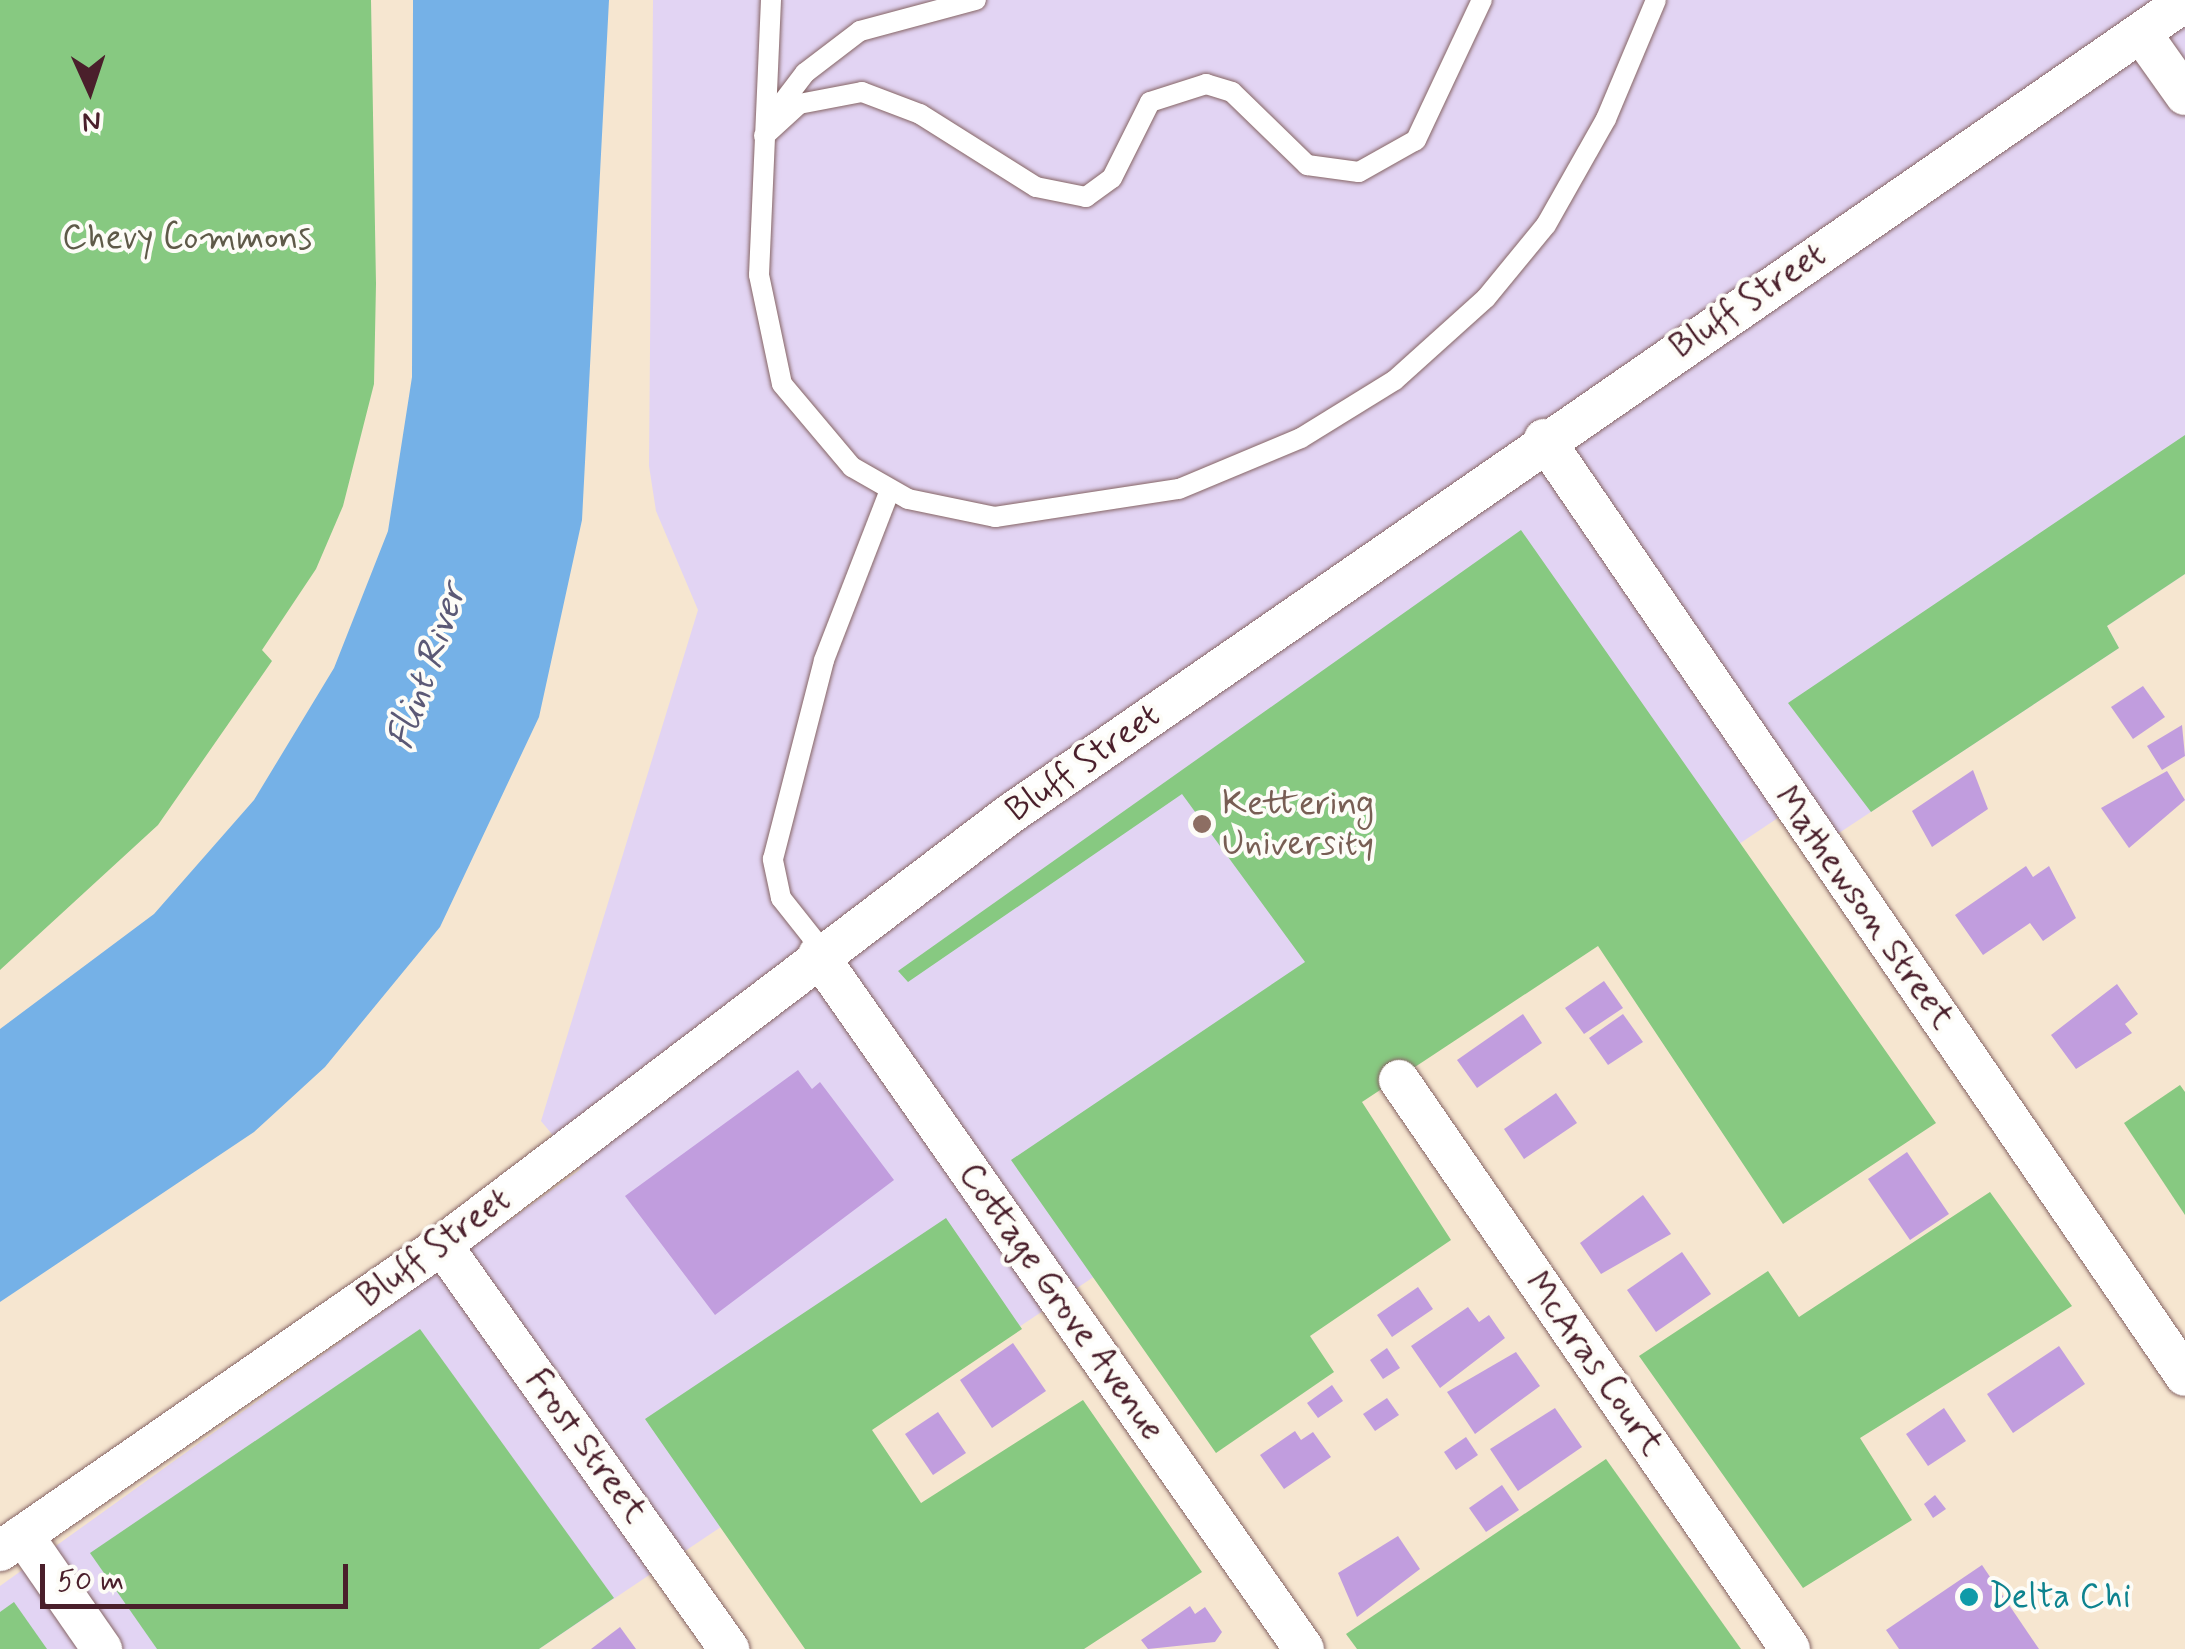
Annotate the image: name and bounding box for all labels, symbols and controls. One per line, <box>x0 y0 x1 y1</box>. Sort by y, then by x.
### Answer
north arrow <box>40 40 140 140</box>
text: N <box>81 101 102 139</box>
park label: Chevy Commons <box>57 217 317 259</box>
street label: Bluff Street <box>1660 232 1836 370</box>
water label: Flint River <box>379 579 477 755</box>
street label: Bluff Street <box>995 693 1171 833</box>
street label: Mathewson Street <box>1765 779 1963 1037</box>
place label: Kettering University <box>1222 783 1374 865</box>
marker: Kettering University <box>1191 813 1213 835</box>
street label: Cottage Grove Avenue <box>948 1153 1174 1451</box>
street label: Bluff Street <box>347 1177 521 1319</box>
street label: McAras Court <box>1516 1266 1672 1462</box>
street label: Frost Street <box>516 1361 656 1531</box>
scale bar <box>45 1544 352 1606</box>
text: 50 m <box>57 1562 124 1601</box>
place label: Delta Chi <box>1989 1576 2131 1618</box>
marker: Delta Chi <box>1958 1586 1980 1608</box>

